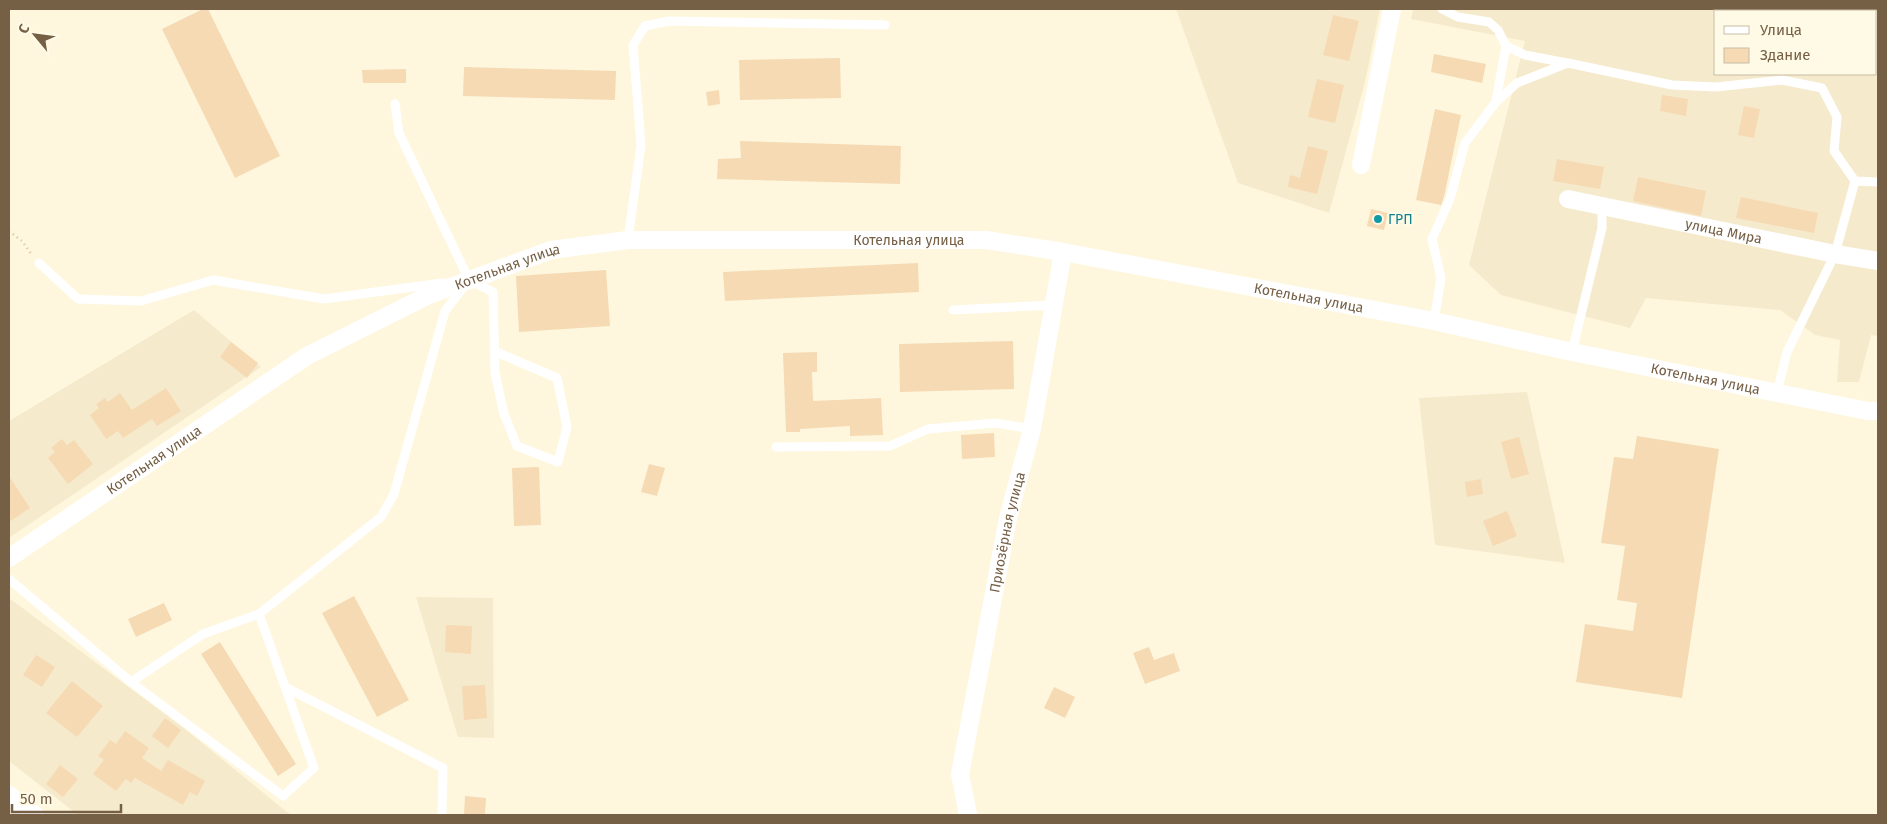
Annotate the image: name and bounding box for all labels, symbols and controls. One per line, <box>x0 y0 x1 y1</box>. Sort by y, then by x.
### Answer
north arrow <box>10 10 60 60</box>
legend <box>1714 10 1877 75</box>
text: С <box>15 21 33 37</box>
text: Улица <box>1760 21 1802 39</box>
text: Здание <box>1760 46 1810 64</box>
place label: ГРП <box>1388 211 1413 228</box>
marker: ГРП <box>1372 213 1384 225</box>
street label: улица Мира <box>1684 215 1764 247</box>
street label: Котельная улица <box>853 232 964 249</box>
street label: Котельная улица <box>452 240 561 293</box>
street label: Котельная улица <box>1253 279 1365 316</box>
street label: Котельная улица <box>1649 359 1762 398</box>
street label: Котельная улица <box>103 422 205 498</box>
street label: Приозёрная улица <box>986 470 1029 594</box>
scale bar <box>12 782 121 814</box>
text: 50 m <box>20 790 53 808</box>

